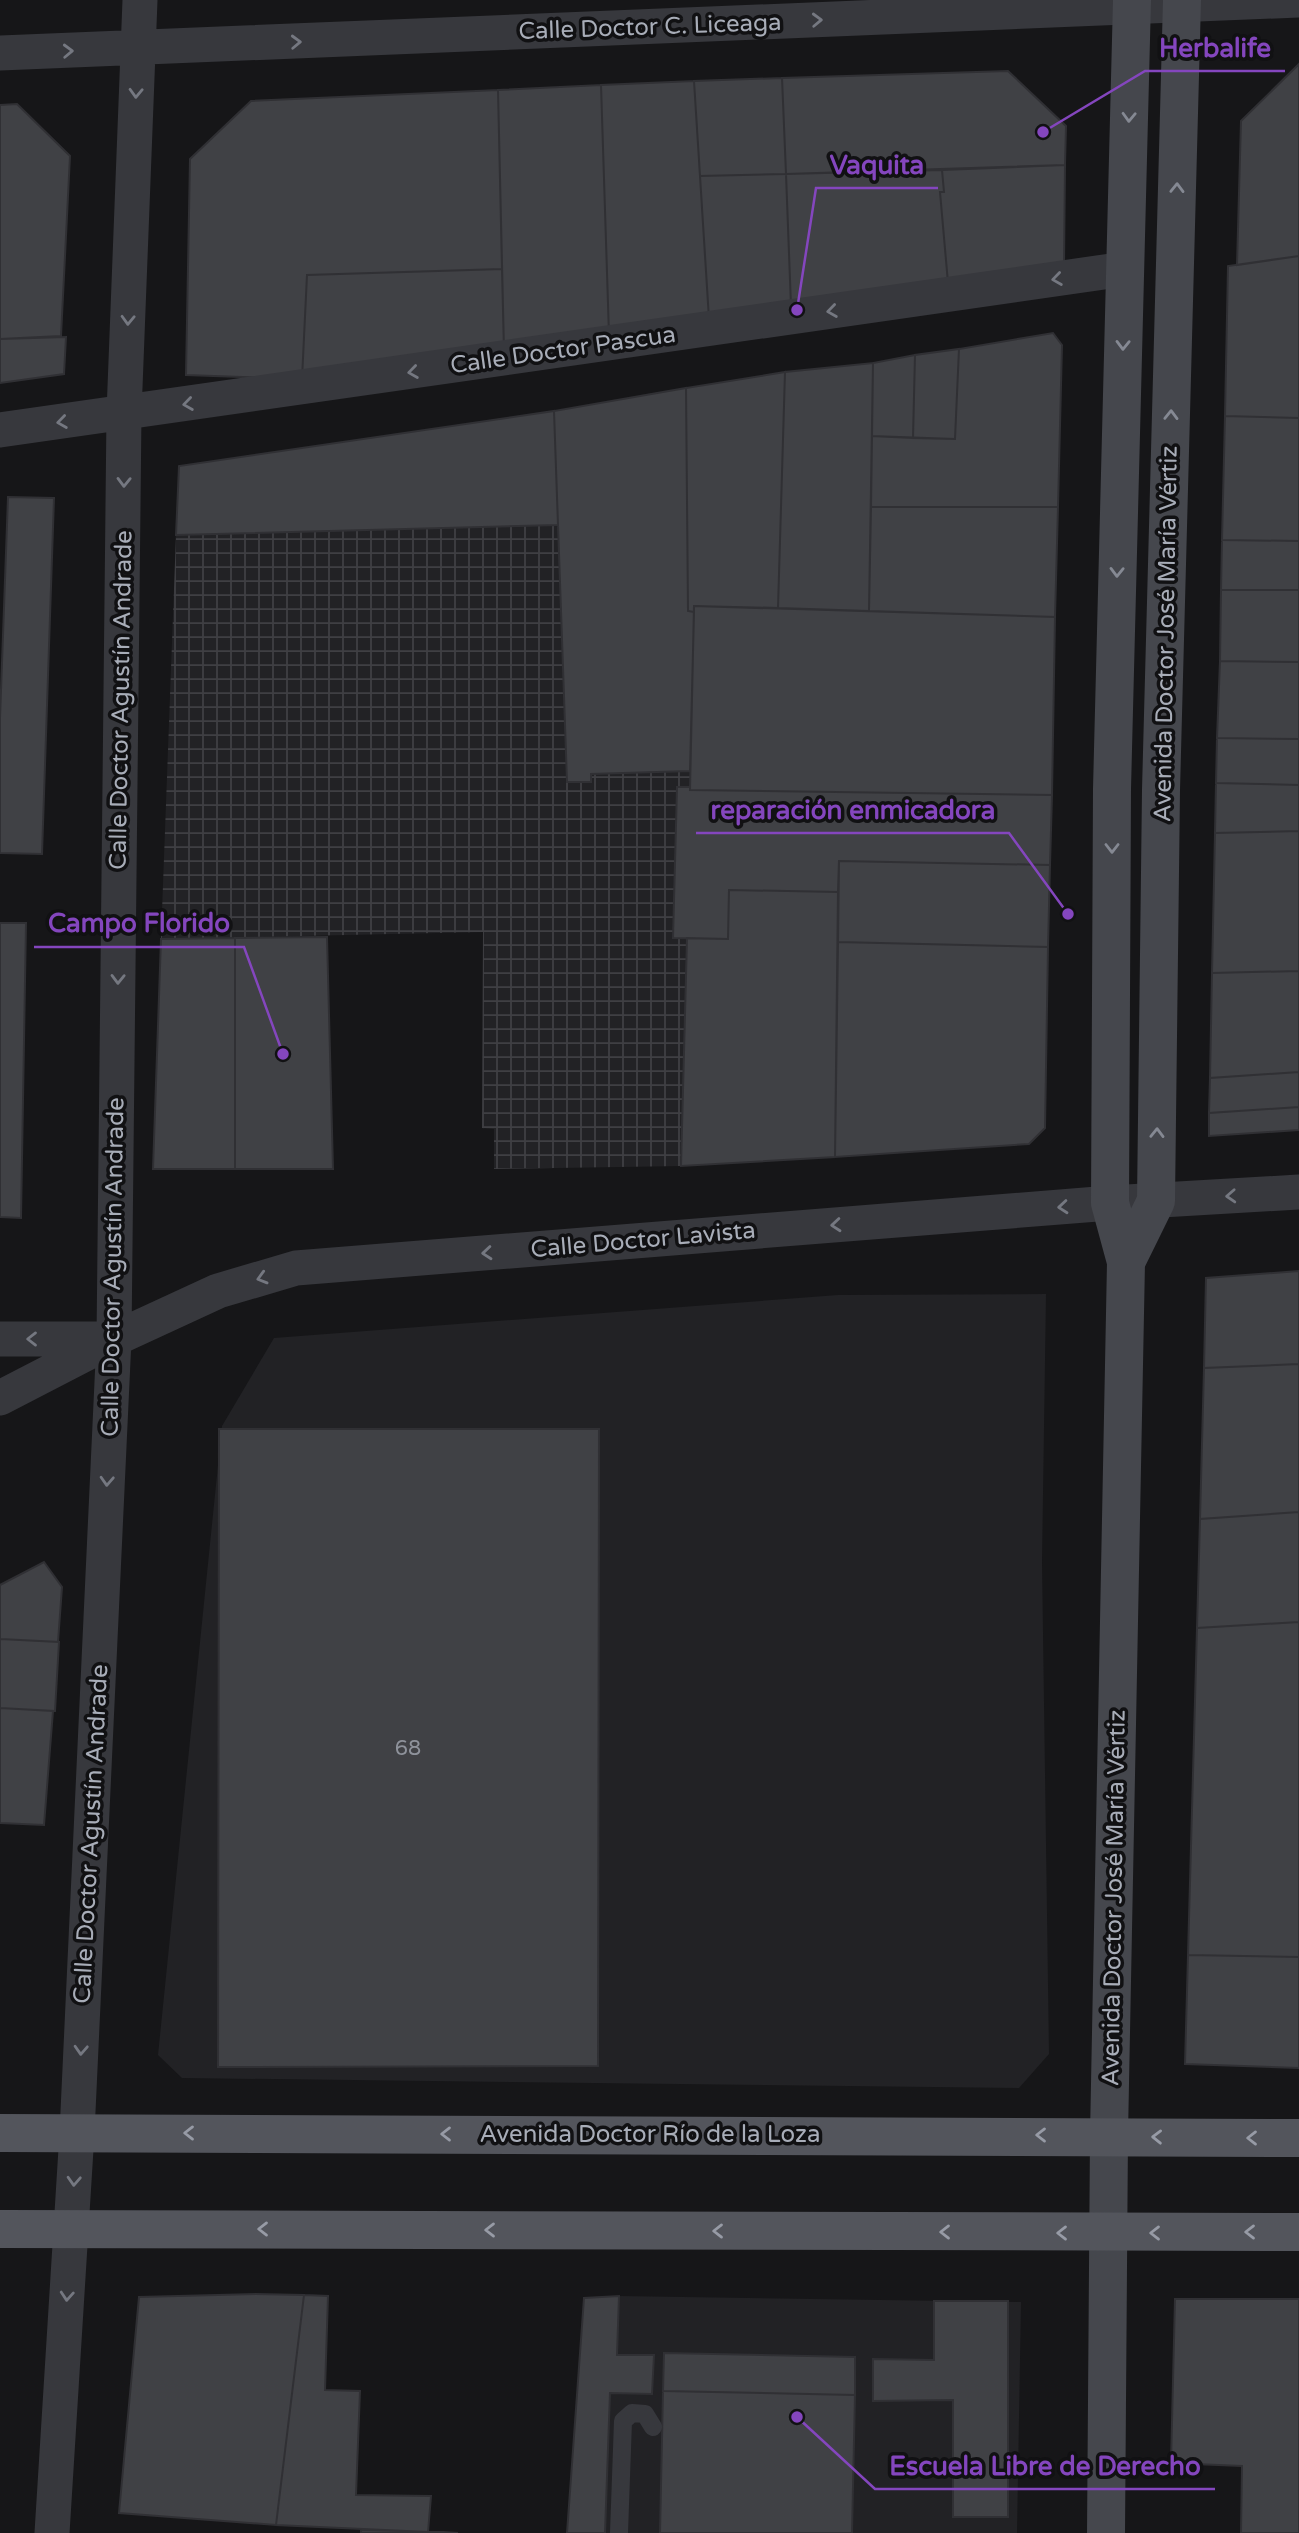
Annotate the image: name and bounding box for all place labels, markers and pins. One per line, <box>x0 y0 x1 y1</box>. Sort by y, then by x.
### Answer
callout: Herbalife <box>1145 24 1285 71</box>
callout: Vaquita <box>816 141 938 188</box>
callout: reparación enmicadora <box>696 786 1009 833</box>
callout: Campo Florido <box>34 900 244 947</box>
callout: Escuela Libre de Derecho <box>875 2442 1215 2489</box>

